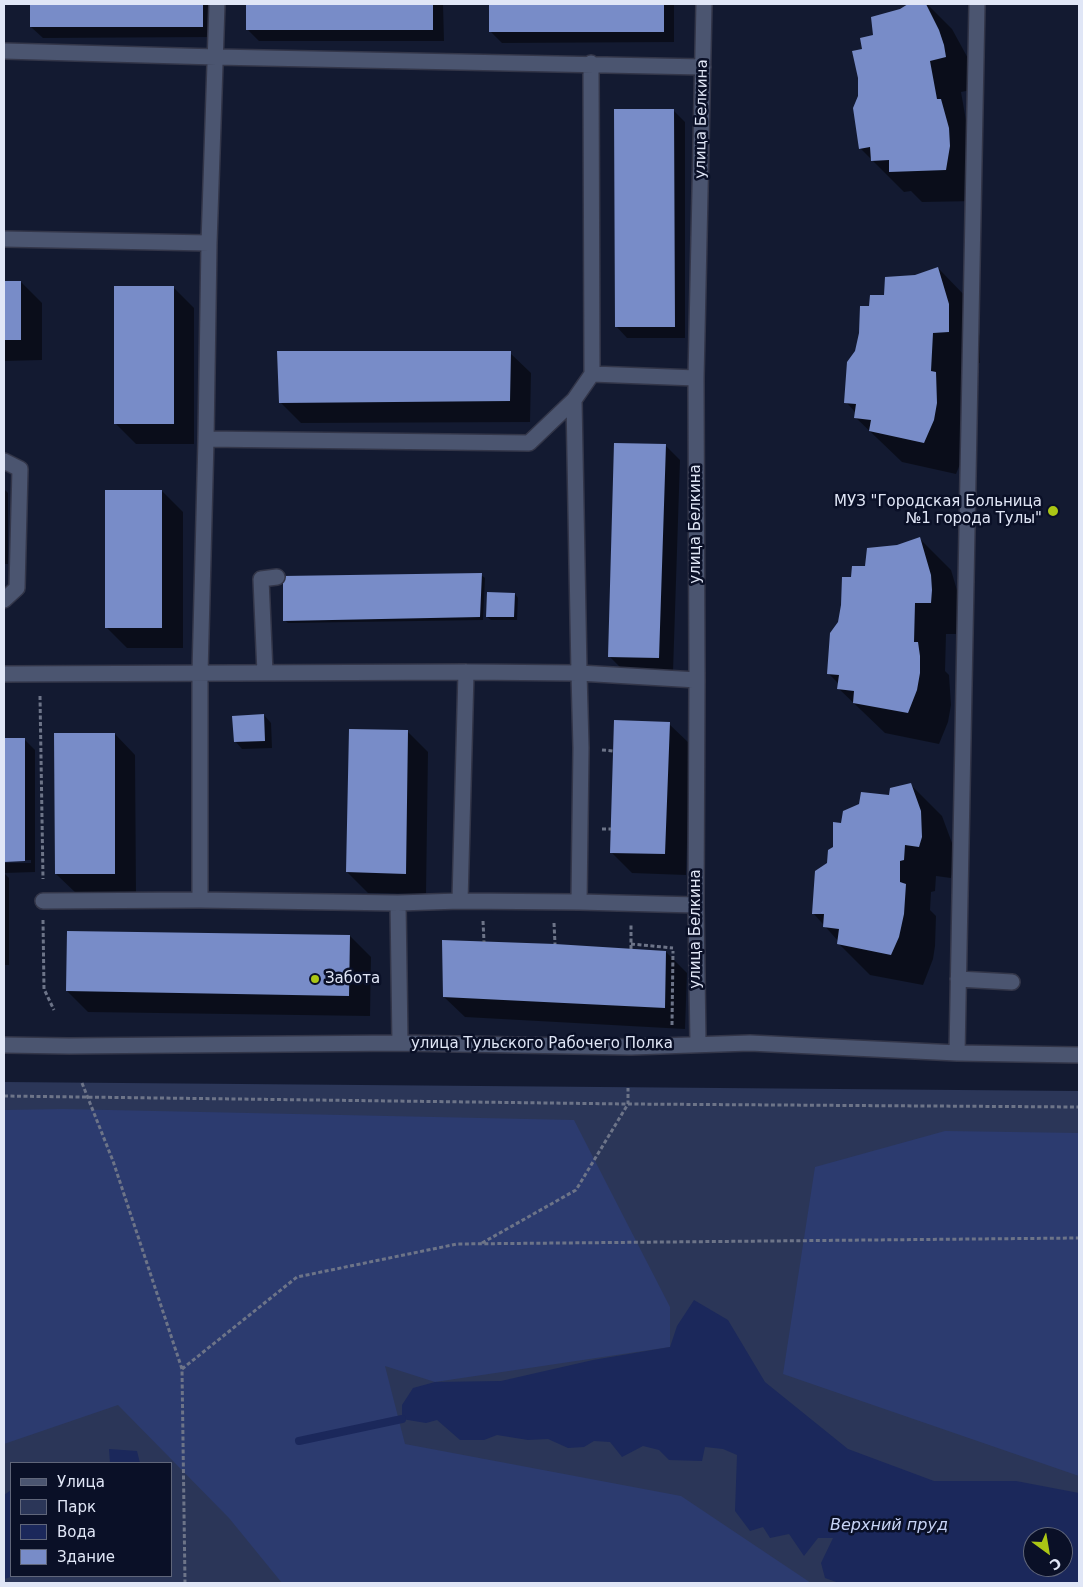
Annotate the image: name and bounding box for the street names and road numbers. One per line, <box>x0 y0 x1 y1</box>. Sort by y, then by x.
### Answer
street label: улица Белкина <box>692 59 712 179</box>
street label: улица Белкина <box>687 464 705 584</box>
street label: улица Белкина <box>687 869 705 989</box>
street label: улица Тульского Рабочего Полка <box>411 1035 673 1053</box>

